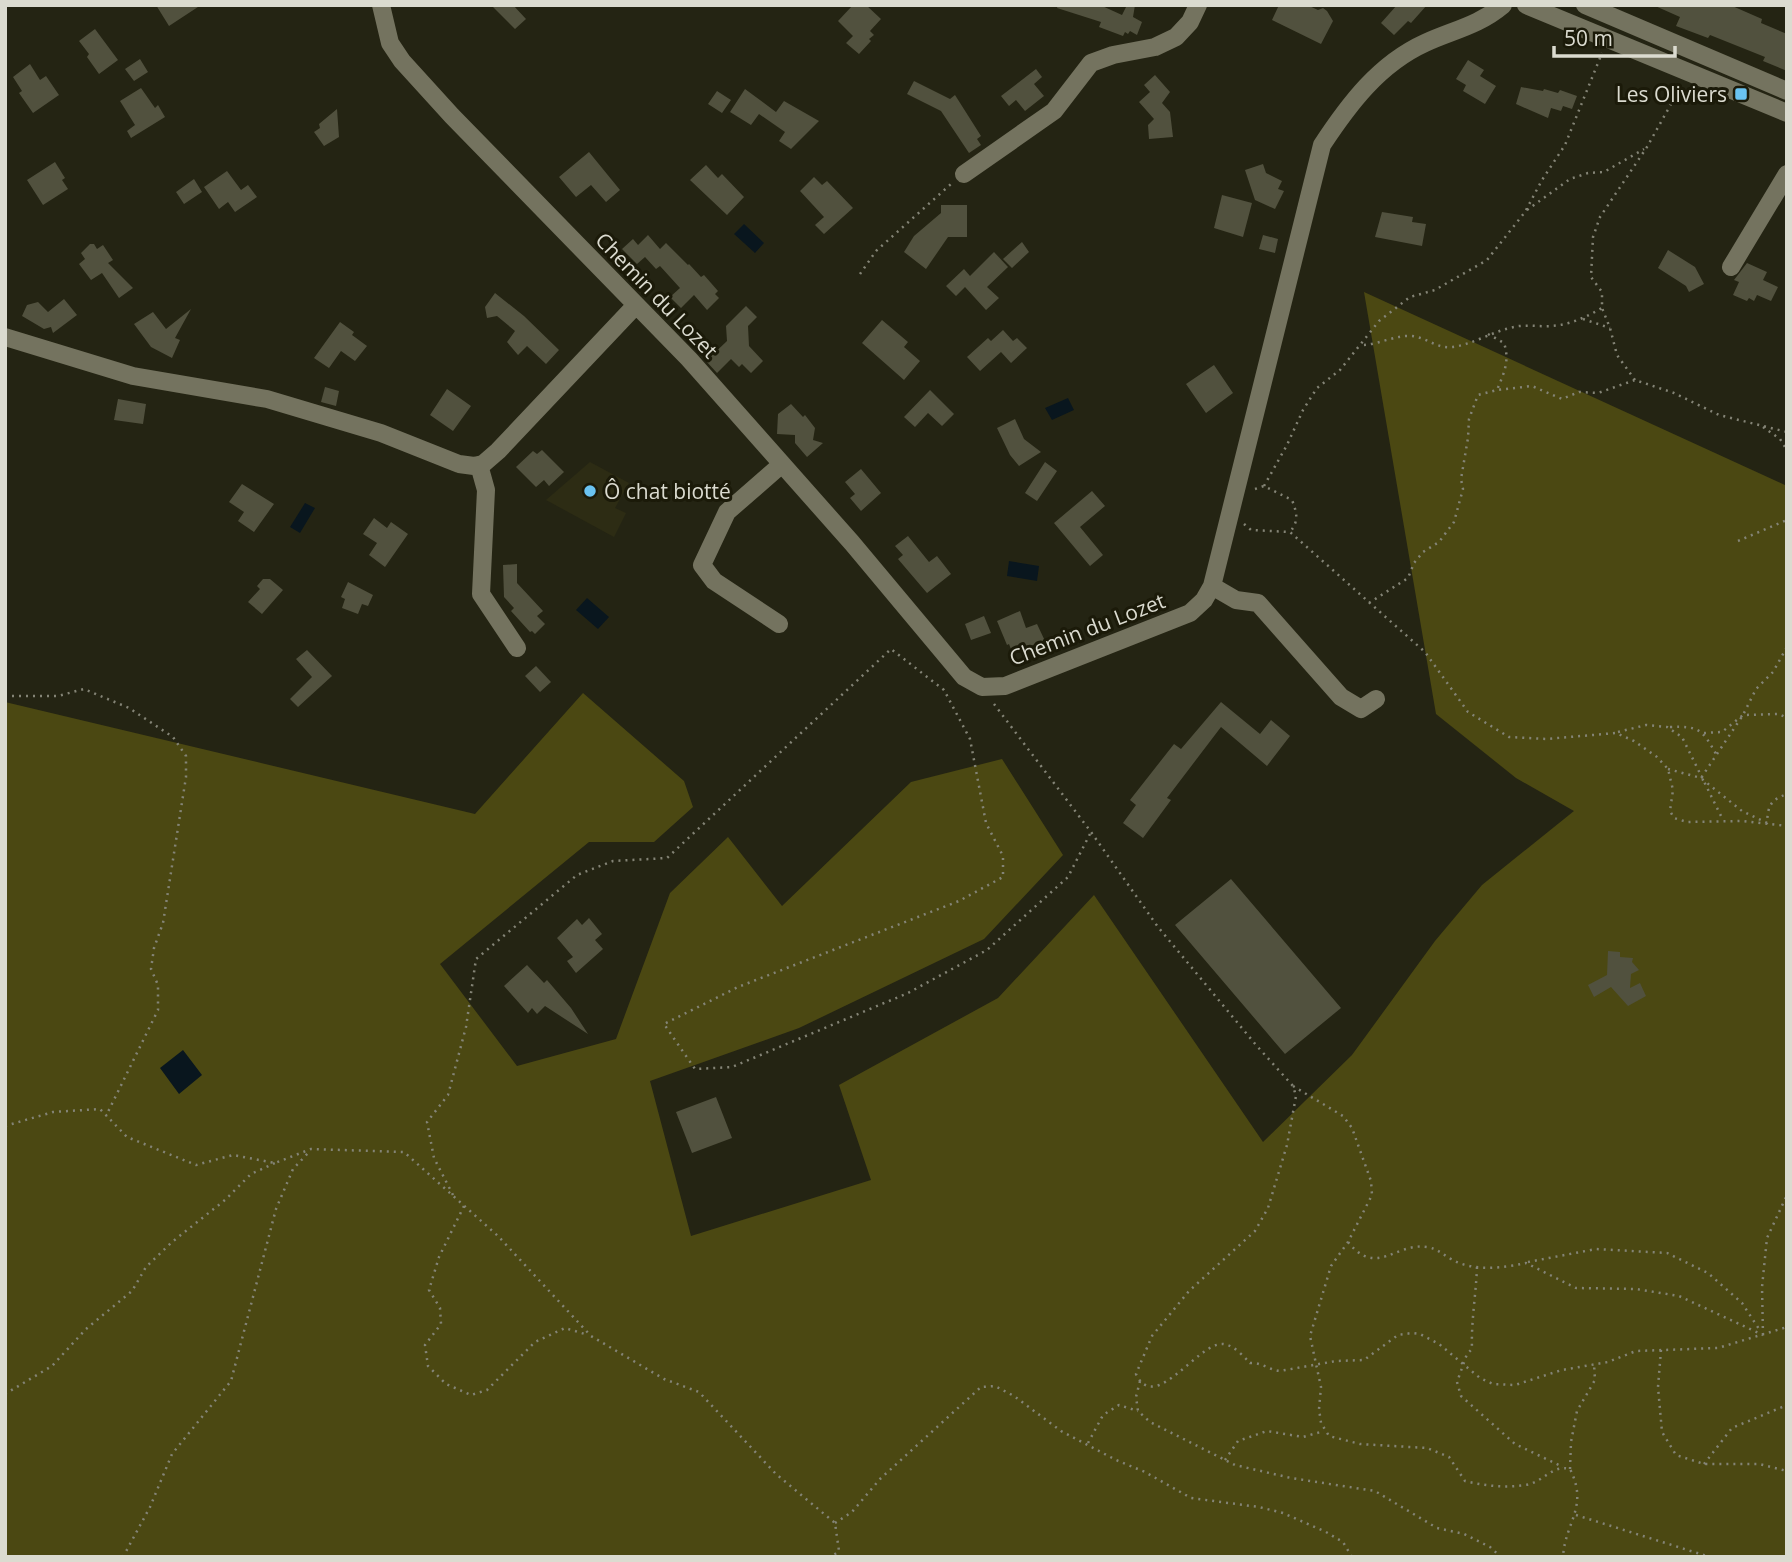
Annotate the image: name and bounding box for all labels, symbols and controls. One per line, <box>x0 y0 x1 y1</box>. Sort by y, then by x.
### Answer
scale bar <box>1554 14 1675 58</box>
text: 50 m <box>1564 24 1613 52</box>
place label: Les Oliviers <box>1616 80 1727 108</box>
marker: Les Oliviers <box>1733 86 1749 102</box>
street label: Chemin du Lozet <box>590 226 724 364</box>
place label: Ô chat biotté <box>604 477 731 505</box>
marker: Ô chat biotté <box>582 483 598 499</box>
street label: Chemin du Lozet <box>1005 586 1169 672</box>

